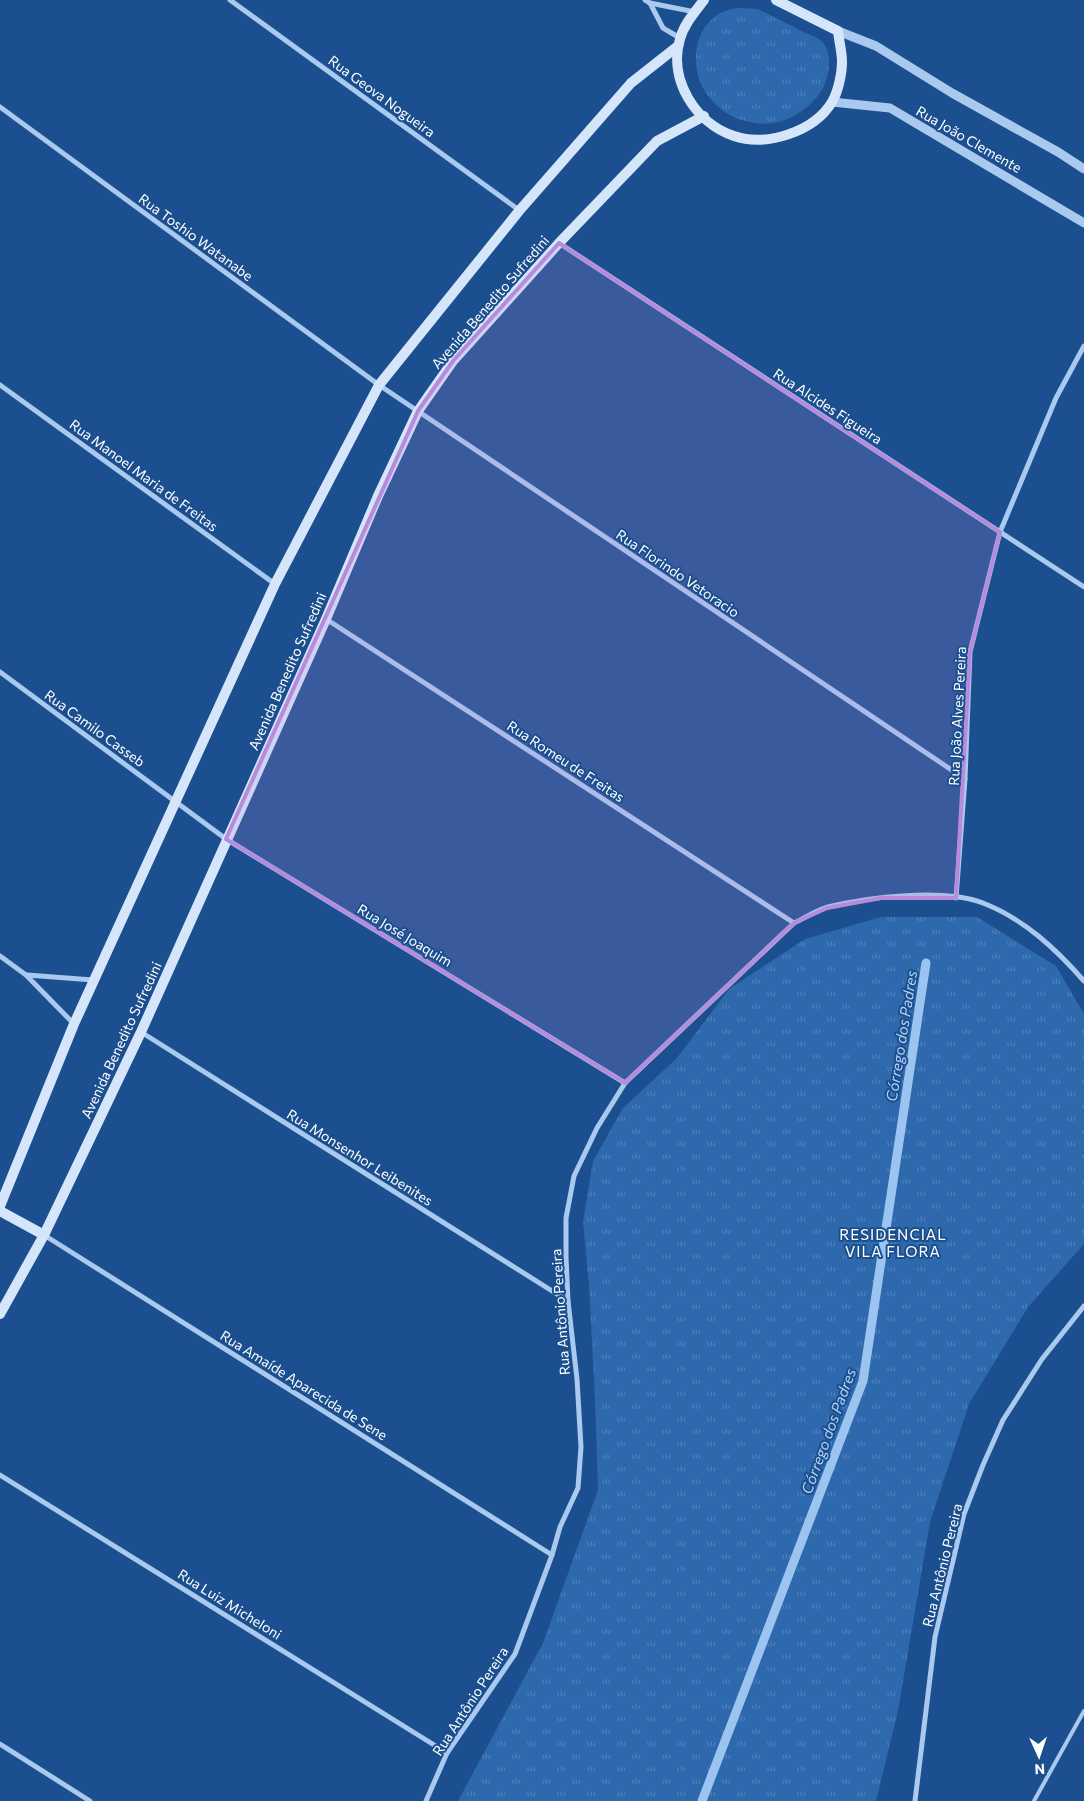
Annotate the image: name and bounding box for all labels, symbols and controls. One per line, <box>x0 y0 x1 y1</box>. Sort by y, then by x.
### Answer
street label: Rua Geova Nogueira <box>325 51 439 141</box>
street label: Rua João Clemente <box>913 102 1025 176</box>
street label: Rua Toshio Watanabe <box>135 190 257 284</box>
street label: Avenida Benedito Sufredini <box>428 232 552 372</box>
street label: Rua Alcides Figueira <box>770 365 886 447</box>
street label: Rua Manoel Maria de Freitas <box>66 415 222 535</box>
street label: Rua Florindo Vetoracio <box>613 525 743 621</box>
street label: Avenida Benedito Sufredini <box>244 589 330 753</box>
street label: Rua João Alves Pereira <box>945 646 969 786</box>
street label: Rua Camilo Casseb <box>42 686 148 770</box>
street label: Rua Romeu de Freitas <box>504 717 628 805</box>
street label: Rua José Joaquim <box>355 900 455 970</box>
street label: Avenida Benedito Sufredini <box>77 959 165 1121</box>
water label: Córrego dos Padres <box>882 969 920 1103</box>
street label: Rua Monsenhor Leibenites <box>284 1105 436 1209</box>
district label: RESIDENCIAL VILA FLORA <box>839 1225 947 1260</box>
street label: Rua Antônio Pereira <box>547 1248 573 1376</box>
street label: Rua Amaíde Aparecida de Sene <box>217 1326 391 1444</box>
water label: Córrego dos Padres <box>797 1366 859 1496</box>
street label: Rua Antônio Pereira <box>918 1502 966 1628</box>
street label: Rua Luiz Micheloni <box>175 1565 285 1643</box>
street label: Rua Antônio Pereira <box>428 1643 512 1759</box>
north arrow <box>1014 1731 1064 1781</box>
text: N <box>1034 1761 1045 1778</box>

